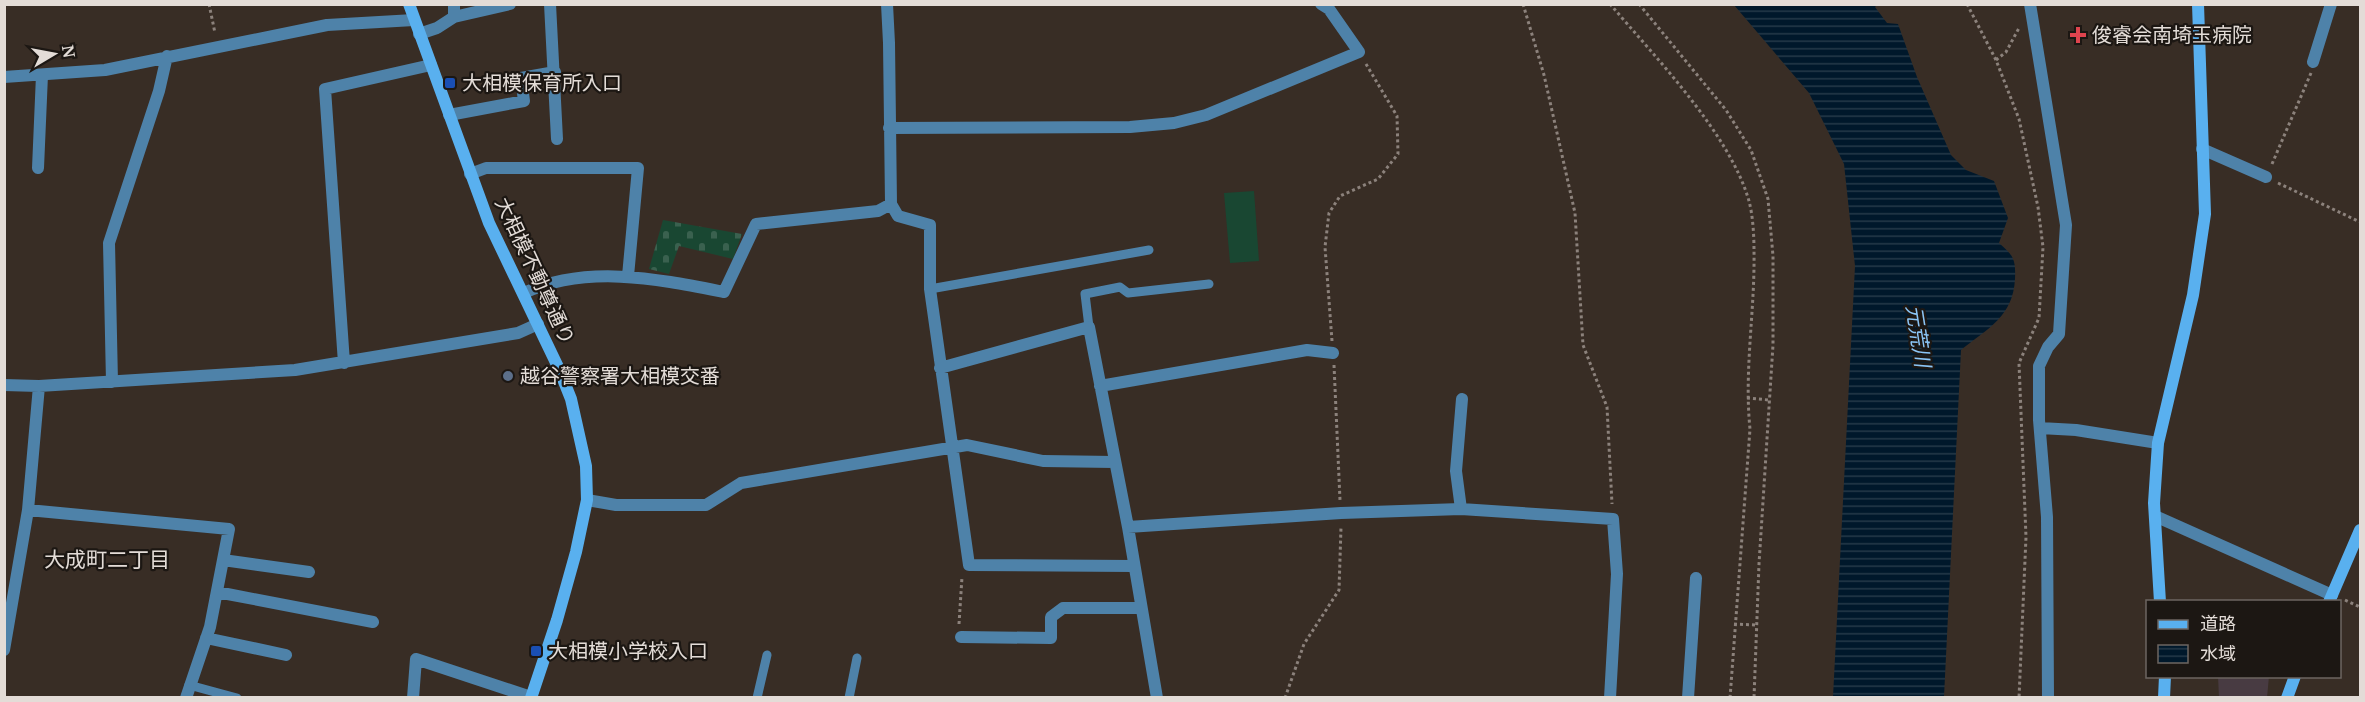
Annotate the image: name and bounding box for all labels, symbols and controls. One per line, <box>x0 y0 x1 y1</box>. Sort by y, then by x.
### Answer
place label: 俊睿会南埼玉病院 <box>2092 21 2252 48</box>
north arrow <box>24 24 84 84</box>
marker: 俊睿会南埼玉病院 <box>2069 26 2087 44</box>
text: N <box>57 43 81 60</box>
place label: 大相模保育所入口 <box>462 69 622 96</box>
marker: 大相模保育所入口 <box>443 76 457 90</box>
street label: 大相模不動尊通り <box>489 193 581 349</box>
water label: 元荒川 <box>1900 303 1938 371</box>
place label: 越谷警察署大相模交番 <box>520 362 720 389</box>
marker: 越谷警察署大相模交番 <box>501 369 515 383</box>
district label: 大成町二丁目 <box>44 545 170 573</box>
legend <box>2146 600 2341 678</box>
text: 道路 <box>2200 611 2236 635</box>
place label: 大相模小学校入口 <box>548 637 708 664</box>
text: 水域 <box>2200 641 2236 665</box>
marker: 大相模小学校入口 <box>529 644 543 658</box>

